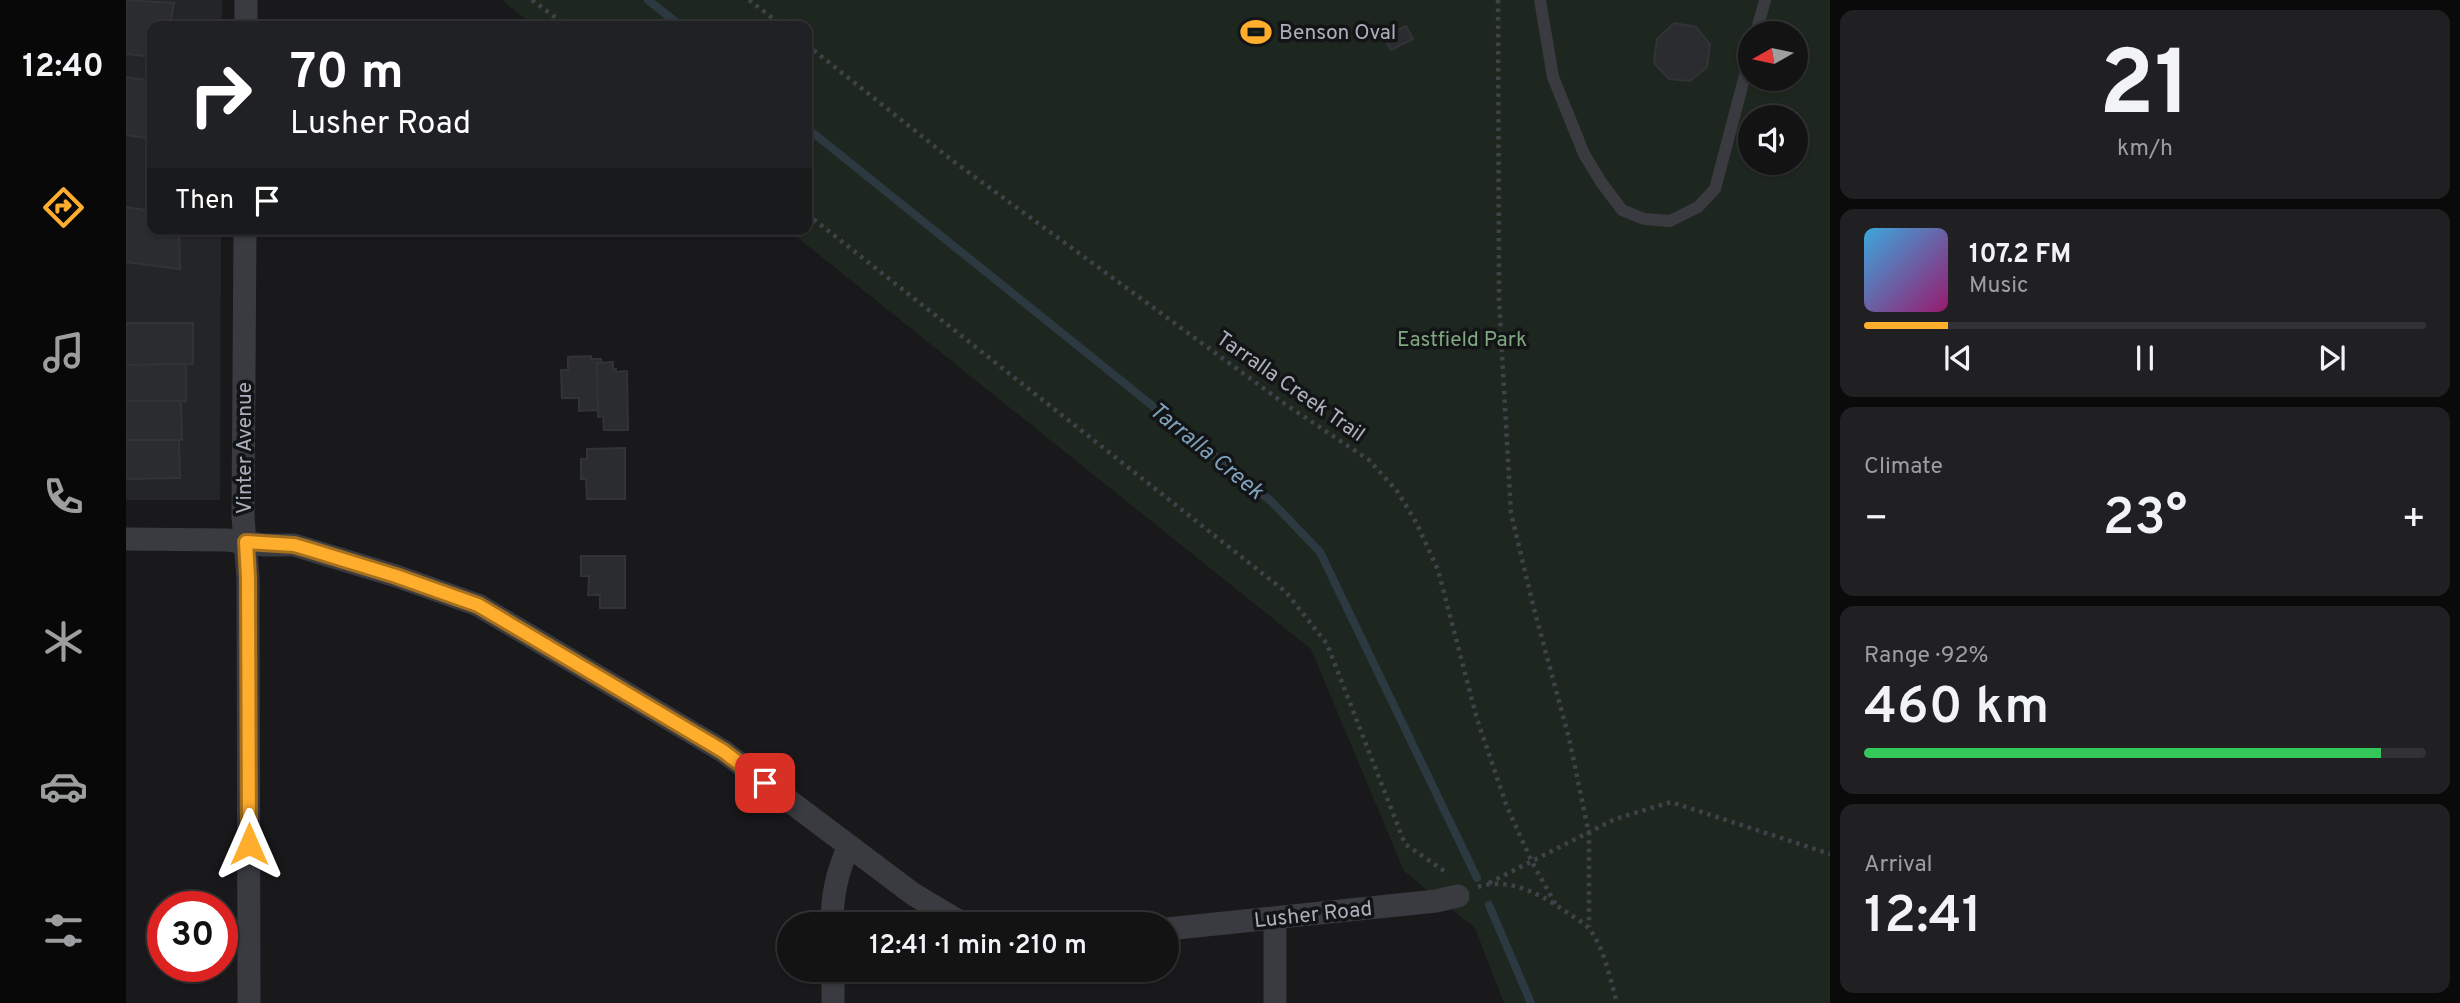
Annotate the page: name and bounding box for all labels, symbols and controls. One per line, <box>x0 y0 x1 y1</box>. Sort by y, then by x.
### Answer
sports icon: Benson Oval <box>1239 15 1273 49</box>
place label: Benson Oval <box>1279 20 1396 47</box>
north arrow <box>1738 21 1808 91</box>
map controls <box>1738 21 1808 175</box>
text: 21 <box>2099 32 2191 147</box>
text: 70 m <box>290 44 404 106</box>
text: 12:40 <box>22 48 104 88</box>
icon: right <box>175 49 266 140</box>
text: Lusher Road <box>290 105 471 145</box>
button: sound <box>1738 105 1808 175</box>
text: km/h <box>2117 135 2173 164</box>
icon: arrive <box>248 182 286 220</box>
icon: directions <box>39 183 88 232</box>
text: Then <box>175 185 234 218</box>
text: 107.2 FM <box>1969 239 2071 272</box>
text: Music <box>1969 272 2029 301</box>
street label: Tarralla Creek Trail <box>1211 326 1370 449</box>
park label: Eastfield Park <box>1397 327 1527 354</box>
icon: music <box>39 328 88 377</box>
icon: previous <box>1939 339 1977 377</box>
icon: pause <box>2126 339 2164 377</box>
icon: next <box>2313 339 2351 377</box>
street label: Vinter Avenue <box>232 382 259 514</box>
water label: Tarralla Creek <box>1142 397 1269 507</box>
text: Climate <box>1864 453 1943 482</box>
icon: phone <box>39 472 88 521</box>
text: 23° <box>2103 487 2187 553</box>
text: − <box>1864 496 1889 545</box>
text: + <box>2401 496 2426 545</box>
icon: climate <box>39 617 88 666</box>
text: Range · 92% <box>1864 642 1989 671</box>
text: 460 km <box>1864 676 2049 742</box>
pin <box>735 753 795 813</box>
icon: car <box>39 762 88 811</box>
icon: arrive <box>746 764 784 802</box>
position arrow <box>212 807 286 881</box>
text: Arrival <box>1864 851 1933 880</box>
text: 12:41 <box>1864 885 1982 951</box>
speed limit sign: 30 <box>147 891 238 982</box>
street label: Lusher Road <box>1253 896 1374 935</box>
icon: filters <box>39 906 88 955</box>
text: 12:41 · 1 min · 210 m <box>869 930 1087 963</box>

